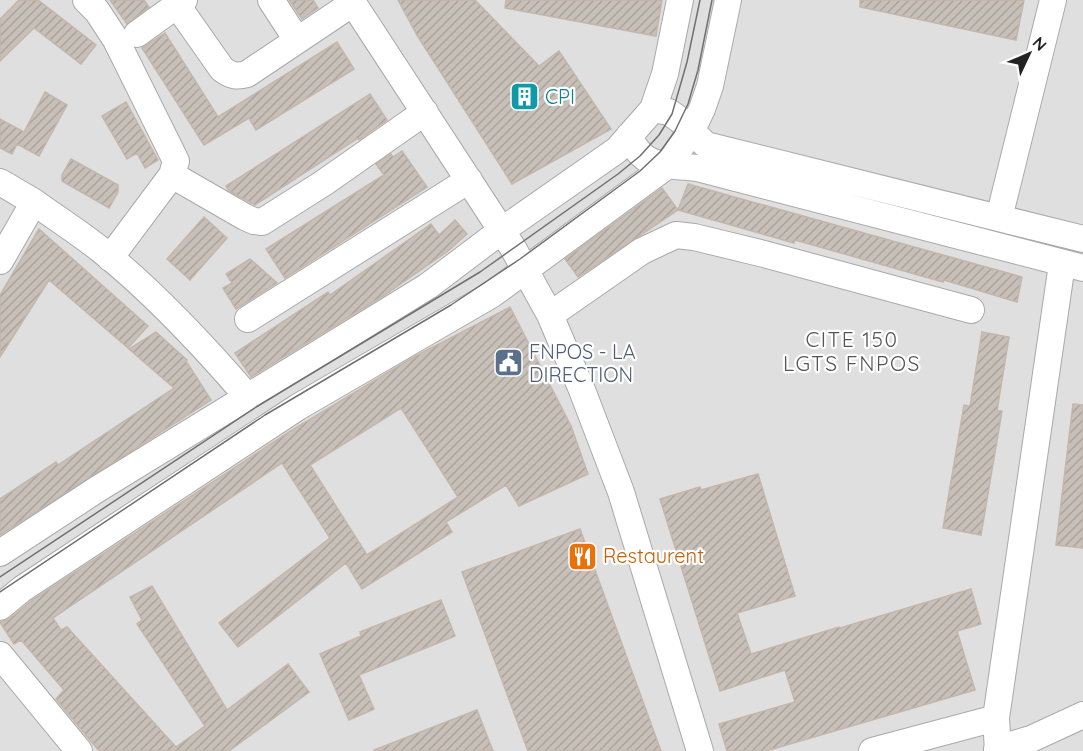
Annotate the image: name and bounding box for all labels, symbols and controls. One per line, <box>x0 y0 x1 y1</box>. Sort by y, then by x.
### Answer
north arrow <box>999 24 1059 84</box>
text: N <box>1029 32 1051 55</box>
building icon: CPI <box>508 81 540 113</box>
place label: CPI <box>545 84 575 109</box>
district label: CITE 150 LGTS FNPOS <box>783 326 921 376</box>
place label: FNPOS - LA DIRECTION <box>529 339 636 387</box>
public building icon: FNPOS - LA DIRECTION <box>492 347 524 379</box>
restaurant icon: Restaurent <box>566 540 598 572</box>
place label: Restaurent <box>603 543 704 568</box>

